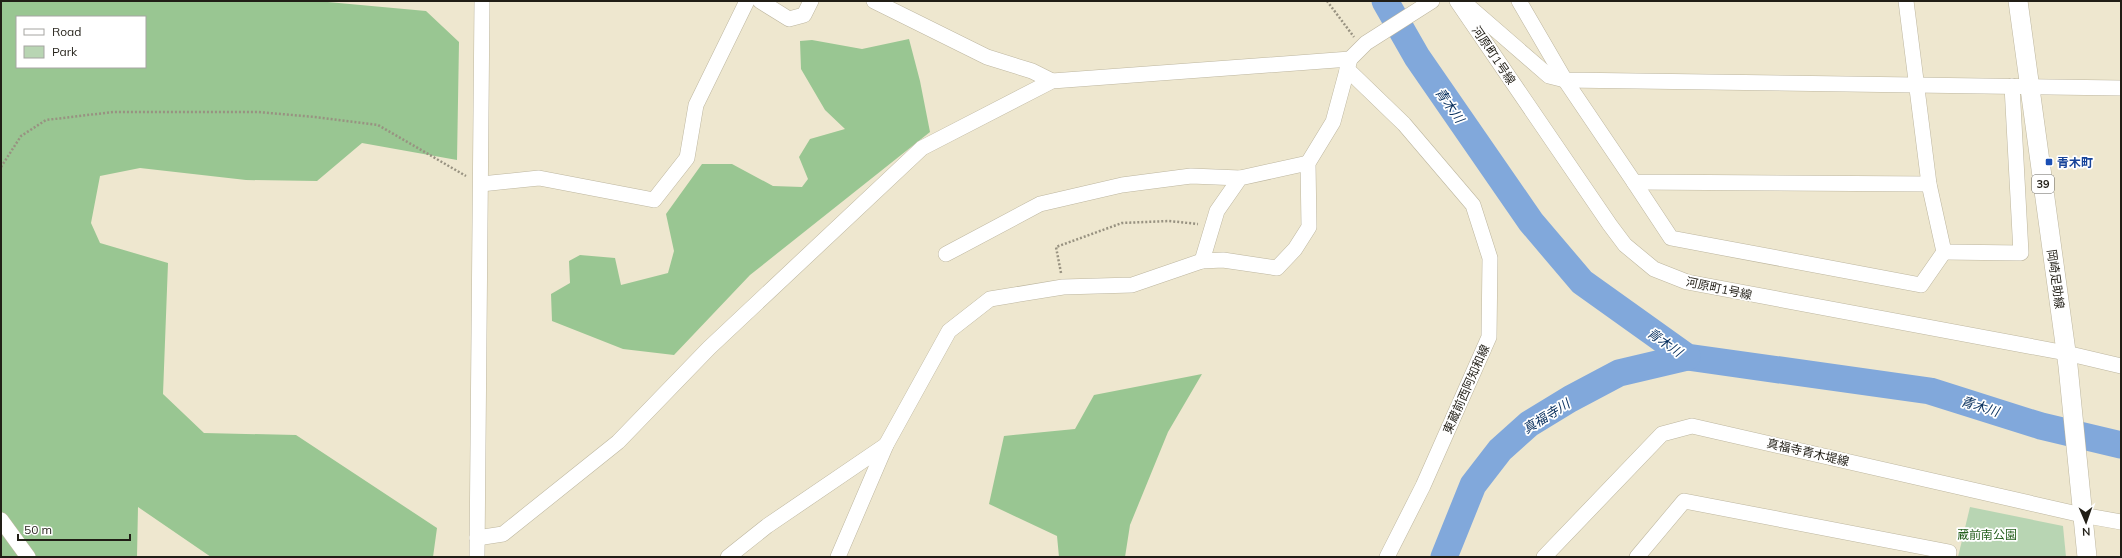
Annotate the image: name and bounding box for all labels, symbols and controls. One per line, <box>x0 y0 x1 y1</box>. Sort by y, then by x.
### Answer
legend <box>16 16 146 68</box>
street label: 河原町1号線 <box>1469 23 1519 87</box>
text: Road <box>52 24 81 39</box>
text: Park <box>52 44 78 59</box>
water label: 青木川 <box>1432 84 1469 127</box>
place label: 青木町 <box>2057 155 2093 170</box>
marker: 青木町 <box>2044 157 2054 167</box>
road number: 39 <box>2032 175 2054 193</box>
street label: 岡崎足助線 <box>2044 248 2068 310</box>
street label: 河原町1号線 <box>1685 274 1753 302</box>
water label: 青木川 <box>1644 324 1687 361</box>
street label: 東蔵前西阿知和線 <box>1440 342 1492 436</box>
water label: 青木川 <box>1959 393 2003 420</box>
water label: 真福寺川 <box>1520 394 1574 437</box>
street label: 真福寺青木堤線 <box>1765 435 1851 469</box>
north arrow <box>2066 502 2106 542</box>
scale bar <box>18 516 130 542</box>
text: 50 m <box>24 522 52 537</box>
text: N <box>2082 525 2091 539</box>
park label: 蔵前南公園 <box>1957 527 2017 542</box>

